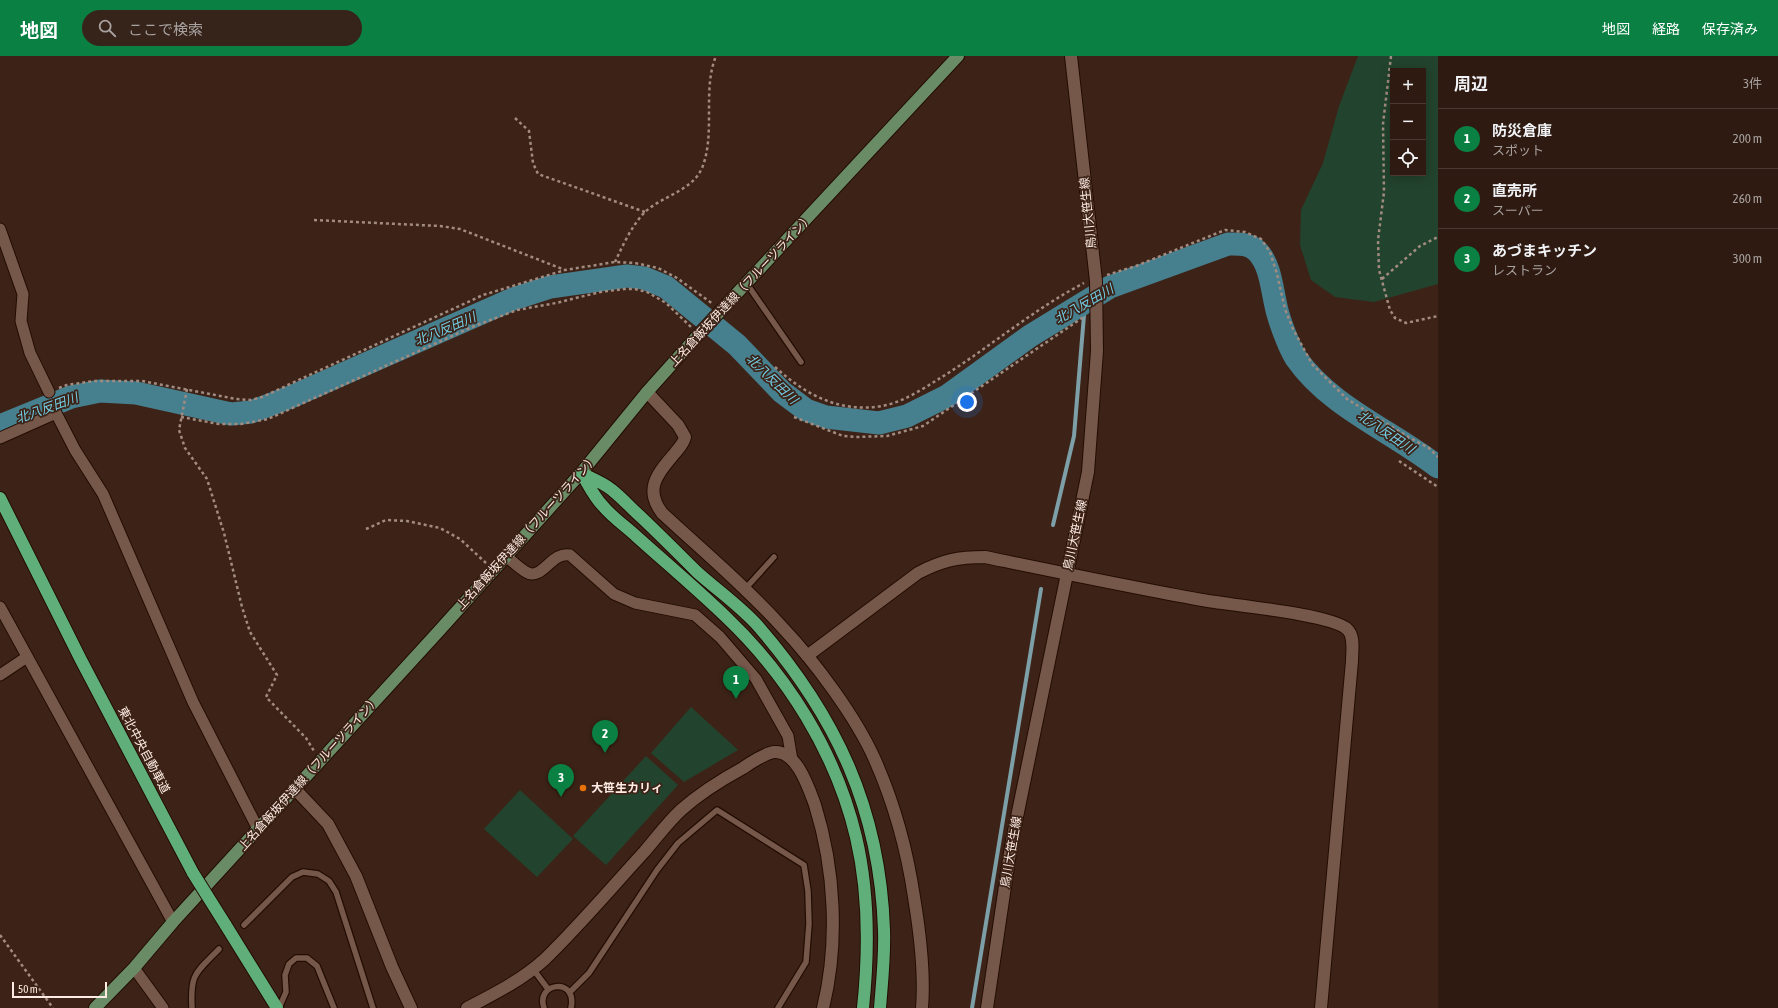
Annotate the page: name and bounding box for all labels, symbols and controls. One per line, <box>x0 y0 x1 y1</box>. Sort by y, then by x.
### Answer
search box <box>82 10 362 46</box>
icon: search <box>96 17 118 39</box>
text: 地図 <box>20 19 58 41</box>
text: ここで検索 <box>128 21 203 38</box>
text: 地図 <box>1602 21 1630 37</box>
text: 経路 <box>1652 21 1680 37</box>
text: 保存済み <box>1702 21 1758 37</box>
map controls <box>1390 68 1426 176</box>
button: + <box>1390 68 1426 104</box>
text: 周辺 <box>1454 74 1488 94</box>
text: 3件 <box>1743 76 1762 91</box>
button: − <box>1390 104 1426 140</box>
text: 防災倉庫 <box>1492 122 1552 139</box>
text: 1 <box>1464 131 1470 146</box>
text: 200 m <box>1733 131 1762 146</box>
button: locate <box>1390 140 1426 176</box>
text: スポット <box>1492 143 1544 158</box>
street label: 鳥川大笹生線 <box>1077 176 1099 250</box>
text: 直売所 <box>1492 182 1537 199</box>
text: 2 <box>1464 191 1470 206</box>
text: 260 m <box>1733 191 1762 206</box>
text: スーパー <box>1492 203 1544 218</box>
street label: 上名倉飯坂伊達線（フルーツライン） <box>666 211 816 369</box>
text: あづまキッチン <box>1492 242 1597 259</box>
text: 3 <box>1464 251 1470 266</box>
text: 300 m <box>1733 251 1762 266</box>
text: レストラン <box>1492 263 1557 278</box>
water label: 北八反田川 <box>1052 280 1118 327</box>
water label: 北八反田川 <box>412 309 480 349</box>
water label: 北八反田川 <box>743 351 802 408</box>
water label: 北八反田川 <box>14 389 82 426</box>
your location <box>957 392 977 412</box>
water label: 北八反田川 <box>1355 408 1419 458</box>
street label: 上名倉飯坂伊達線（フルーツライン） <box>454 452 600 612</box>
street label: 鳥川大笹生線 <box>1061 498 1089 572</box>
pin: 1 <box>723 666 749 699</box>
street label: 上名倉飯坂伊達線（フルーツライン） <box>236 693 382 853</box>
street label: 東北中央自動車道 <box>115 704 173 796</box>
pin: 2 <box>592 720 618 753</box>
pin: 3 <box>548 764 574 797</box>
place label: 大笹生カリィ <box>591 781 663 795</box>
marker: 大笹生カリィ <box>578 783 588 793</box>
street label: 鳥川大笹生線 <box>998 815 1024 889</box>
scale bar <box>12 980 107 999</box>
text: 50 m <box>18 983 38 995</box>

